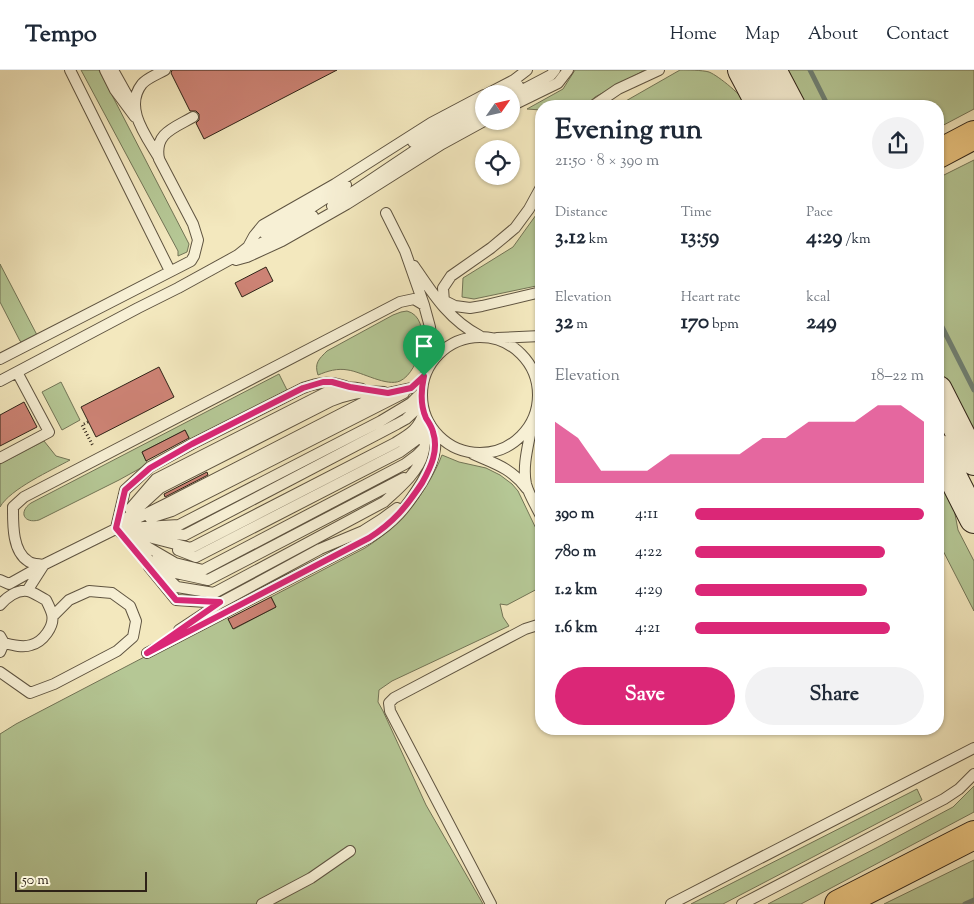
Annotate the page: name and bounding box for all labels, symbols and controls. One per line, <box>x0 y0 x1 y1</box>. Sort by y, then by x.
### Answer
text: Tempo <box>25 18 97 52</box>
text: Home <box>670 22 717 48</box>
text: Map <box>745 22 780 48</box>
text: About <box>808 22 858 48</box>
text: Contact <box>886 22 949 48</box>
north arrow <box>475 85 520 130</box>
map controls <box>475 85 520 185</box>
text: Evening run <box>555 111 702 151</box>
button: share <box>872 117 924 169</box>
button: locate <box>475 140 520 185</box>
text: 21:50 · 8 × 390 m <box>555 150 659 173</box>
text: Distance <box>555 203 608 223</box>
text: Time <box>681 203 712 223</box>
text: Pace <box>806 203 833 223</box>
text: 3.12 <box>555 223 586 253</box>
text: 13:59 <box>681 223 719 253</box>
text: 4:29 <box>806 223 842 253</box>
text: km <box>586 230 608 250</box>
text: /km <box>842 230 871 250</box>
text: Elevation <box>555 288 612 308</box>
text: Heart rate <box>681 288 740 308</box>
text: kcal <box>806 288 830 308</box>
text: 32 <box>555 308 573 338</box>
text: 170 <box>681 308 709 338</box>
text: 249 <box>806 308 837 338</box>
text: m <box>573 315 588 335</box>
text: bpm <box>709 315 739 335</box>
pin <box>403 325 445 376</box>
icon: arrive <box>410 332 438 360</box>
text: Elevation <box>555 365 620 388</box>
text: 18–22 m <box>871 365 924 388</box>
text: 390 m <box>555 503 594 526</box>
text: 4:11 <box>635 503 658 526</box>
text: 780 m <box>555 541 596 564</box>
text: 4:22 <box>635 541 662 564</box>
text: 1.2 km <box>555 579 597 602</box>
text: 4:29 <box>635 579 663 602</box>
text: 1.6 km <box>555 617 597 640</box>
text: 4:21 <box>635 617 660 640</box>
button: Save <box>555 667 735 725</box>
button: Share <box>745 667 924 725</box>
scale bar <box>15 869 148 892</box>
text: 50 m <box>22 871 49 891</box>

